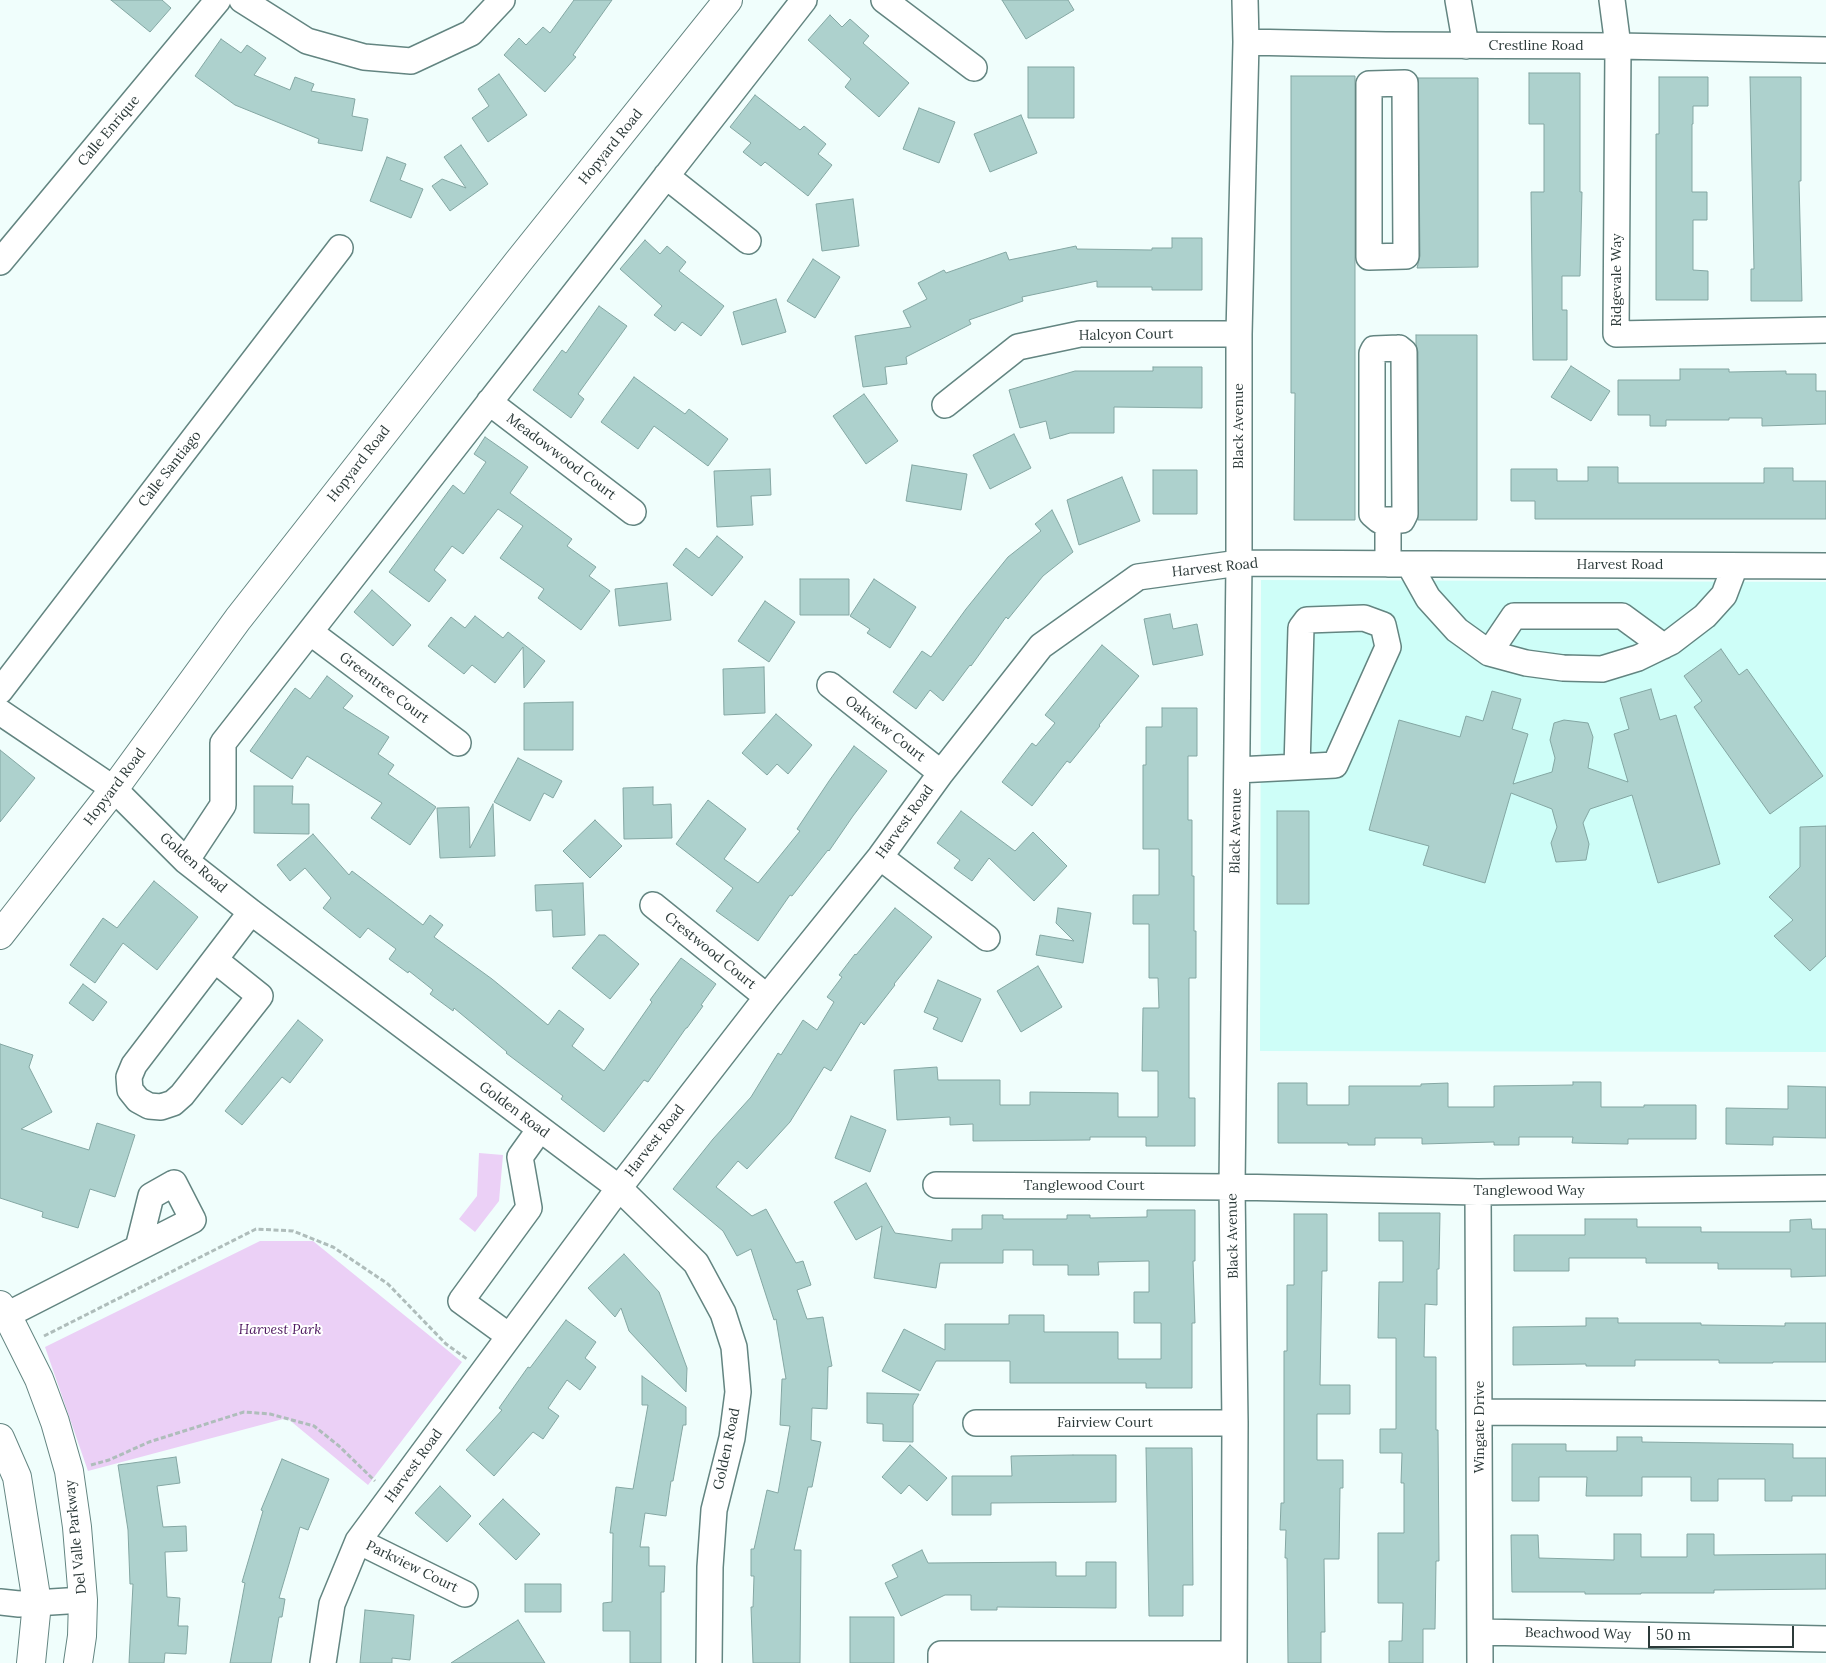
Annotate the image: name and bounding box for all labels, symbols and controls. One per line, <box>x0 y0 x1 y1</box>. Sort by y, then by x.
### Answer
street label: Crestline Road <box>1488 38 1584 54</box>
street label: Calle Enrique <box>75 92 143 170</box>
street label: Hopyard Road <box>575 106 647 188</box>
street label: Ridgevale Way <box>1609 233 1625 327</box>
street label: Halcyon Court <box>1078 326 1174 344</box>
street label: Black Avenue <box>1231 383 1247 469</box>
street label: Meadowwood Court <box>503 410 619 504</box>
street label: Hopyard Road <box>324 423 394 505</box>
street label: Calle Santiago <box>135 428 205 510</box>
street label: Harvest Road <box>1171 555 1259 581</box>
street label: Harvest Road <box>1577 557 1663 573</box>
street label: Greentree Court <box>336 649 432 727</box>
street label: Oakview Court <box>842 692 928 766</box>
street label: Hopyard Road <box>81 745 149 829</box>
street label: Harvest Road <box>873 782 937 862</box>
street label: Black Avenue <box>1227 788 1245 874</box>
street label: Golden Road <box>156 829 230 897</box>
street label: Crestwood Court <box>661 909 759 993</box>
street label: Golden Road <box>476 1078 552 1142</box>
street label: Harvest Road <box>622 1102 688 1180</box>
street label: Tanglewood Court <box>1023 1178 1145 1194</box>
street label: Tanglewood Way <box>1473 1183 1585 1199</box>
street label: Black Avenue <box>1224 1193 1242 1279</box>
park label: Harvest Park <box>239 1322 321 1338</box>
street label: Wingate Drive <box>1472 1381 1488 1473</box>
street label: Golden Road <box>710 1407 744 1491</box>
street label: Fairview Court <box>1057 1415 1153 1431</box>
street label: Harvest Road <box>382 1426 446 1506</box>
street label: Del Valle Parkway <box>62 1479 90 1595</box>
street label: Parkview Court <box>363 1537 461 1597</box>
scale bar <box>1651 1616 1797 1648</box>
street label: Beachwood Way <box>1525 1625 1631 1643</box>
text: 50 m <box>1656 1625 1691 1644</box>

